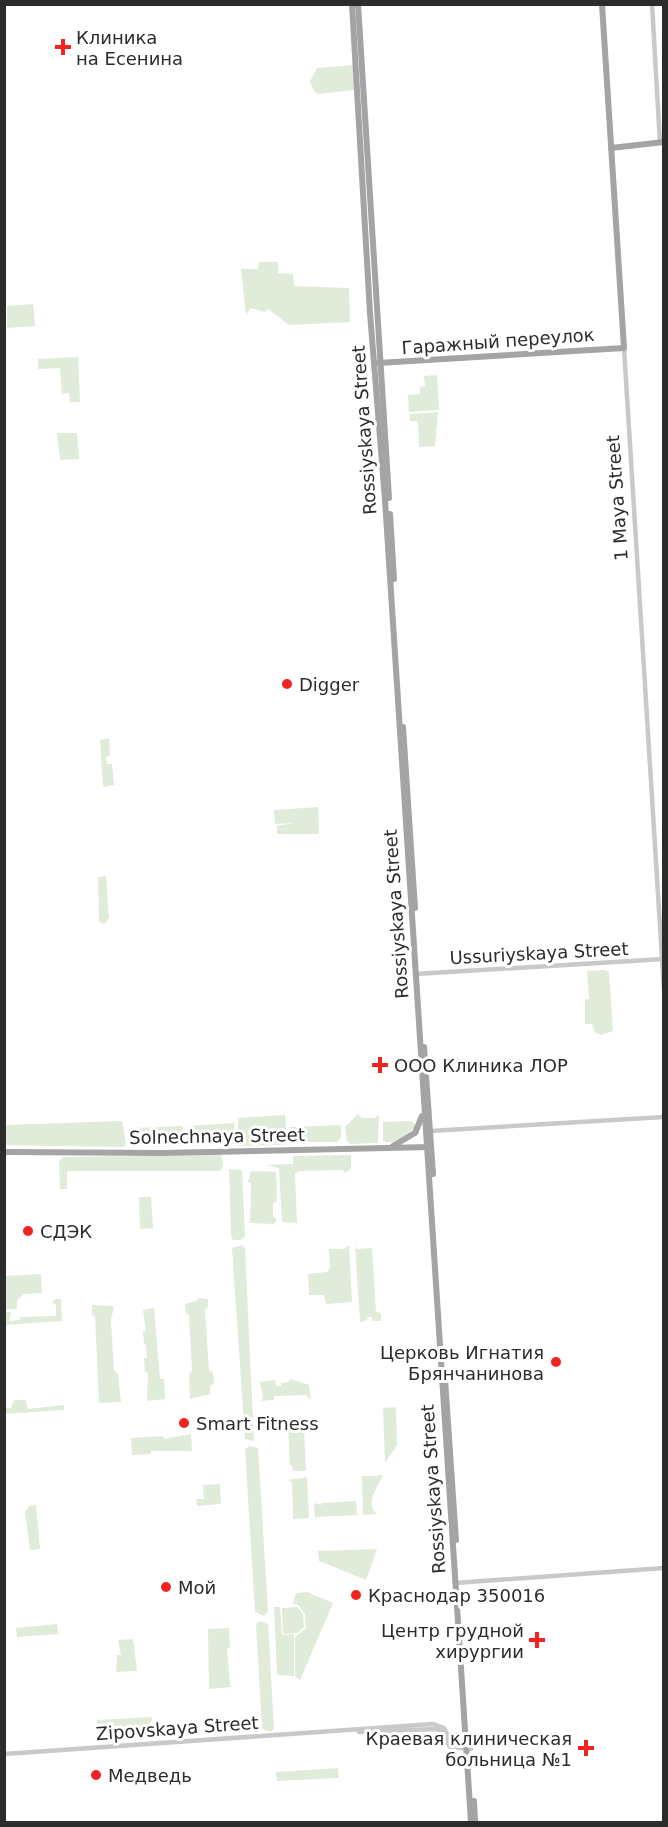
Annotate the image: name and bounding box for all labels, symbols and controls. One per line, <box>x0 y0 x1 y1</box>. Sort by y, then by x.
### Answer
place label: Клиника на Есенина <box>76 27 183 69</box>
marker: Клиника на Есенина <box>54 38 72 56</box>
street label: Гаражный переулок <box>401 324 595 358</box>
street label: Rossiyskaya Street <box>348 345 380 515</box>
street label: 1 Maya Street <box>602 434 632 562</box>
place label: Digger <box>299 674 360 695</box>
marker: Digger <box>280 677 294 691</box>
street label: Rossiyskaya Street <box>380 829 412 999</box>
street label: Ussuriyskaya Street <box>449 938 629 968</box>
place label: ООО Клиника ЛОР <box>394 1055 568 1076</box>
marker: ООО Клиника ЛОР <box>371 1056 389 1074</box>
street label: Solnechnaya Street <box>129 1124 305 1148</box>
place label: СДЭК <box>40 1221 92 1242</box>
marker: СДЭК <box>21 1224 35 1238</box>
place label: Церковь Игнатия Брянчанинова <box>380 1342 544 1384</box>
marker: Церковь Игнатия Брянчанинова <box>549 1355 563 1369</box>
street label: Rossiyskaya Street <box>417 1404 449 1574</box>
place label: Smart Fitness <box>196 1413 319 1434</box>
marker: Smart Fitness <box>177 1416 191 1430</box>
place label: Мой <box>178 1577 216 1598</box>
marker: Мой <box>159 1580 173 1594</box>
place label: Краснодар 350016 <box>368 1585 545 1606</box>
marker: Краснодар 350016 <box>349 1588 363 1602</box>
place label: Центр грудной хирургии <box>381 1620 524 1662</box>
marker: Центр грудной хирургии <box>528 1631 546 1649</box>
street label: Zipovskaya Street <box>95 1712 259 1744</box>
place label: Краевая клиническая больница №1 <box>366 1728 572 1770</box>
marker: Краевая клиническая больница №1 <box>577 1739 595 1757</box>
place label: Медведь <box>108 1765 192 1786</box>
marker: Медведь <box>89 1768 103 1782</box>

